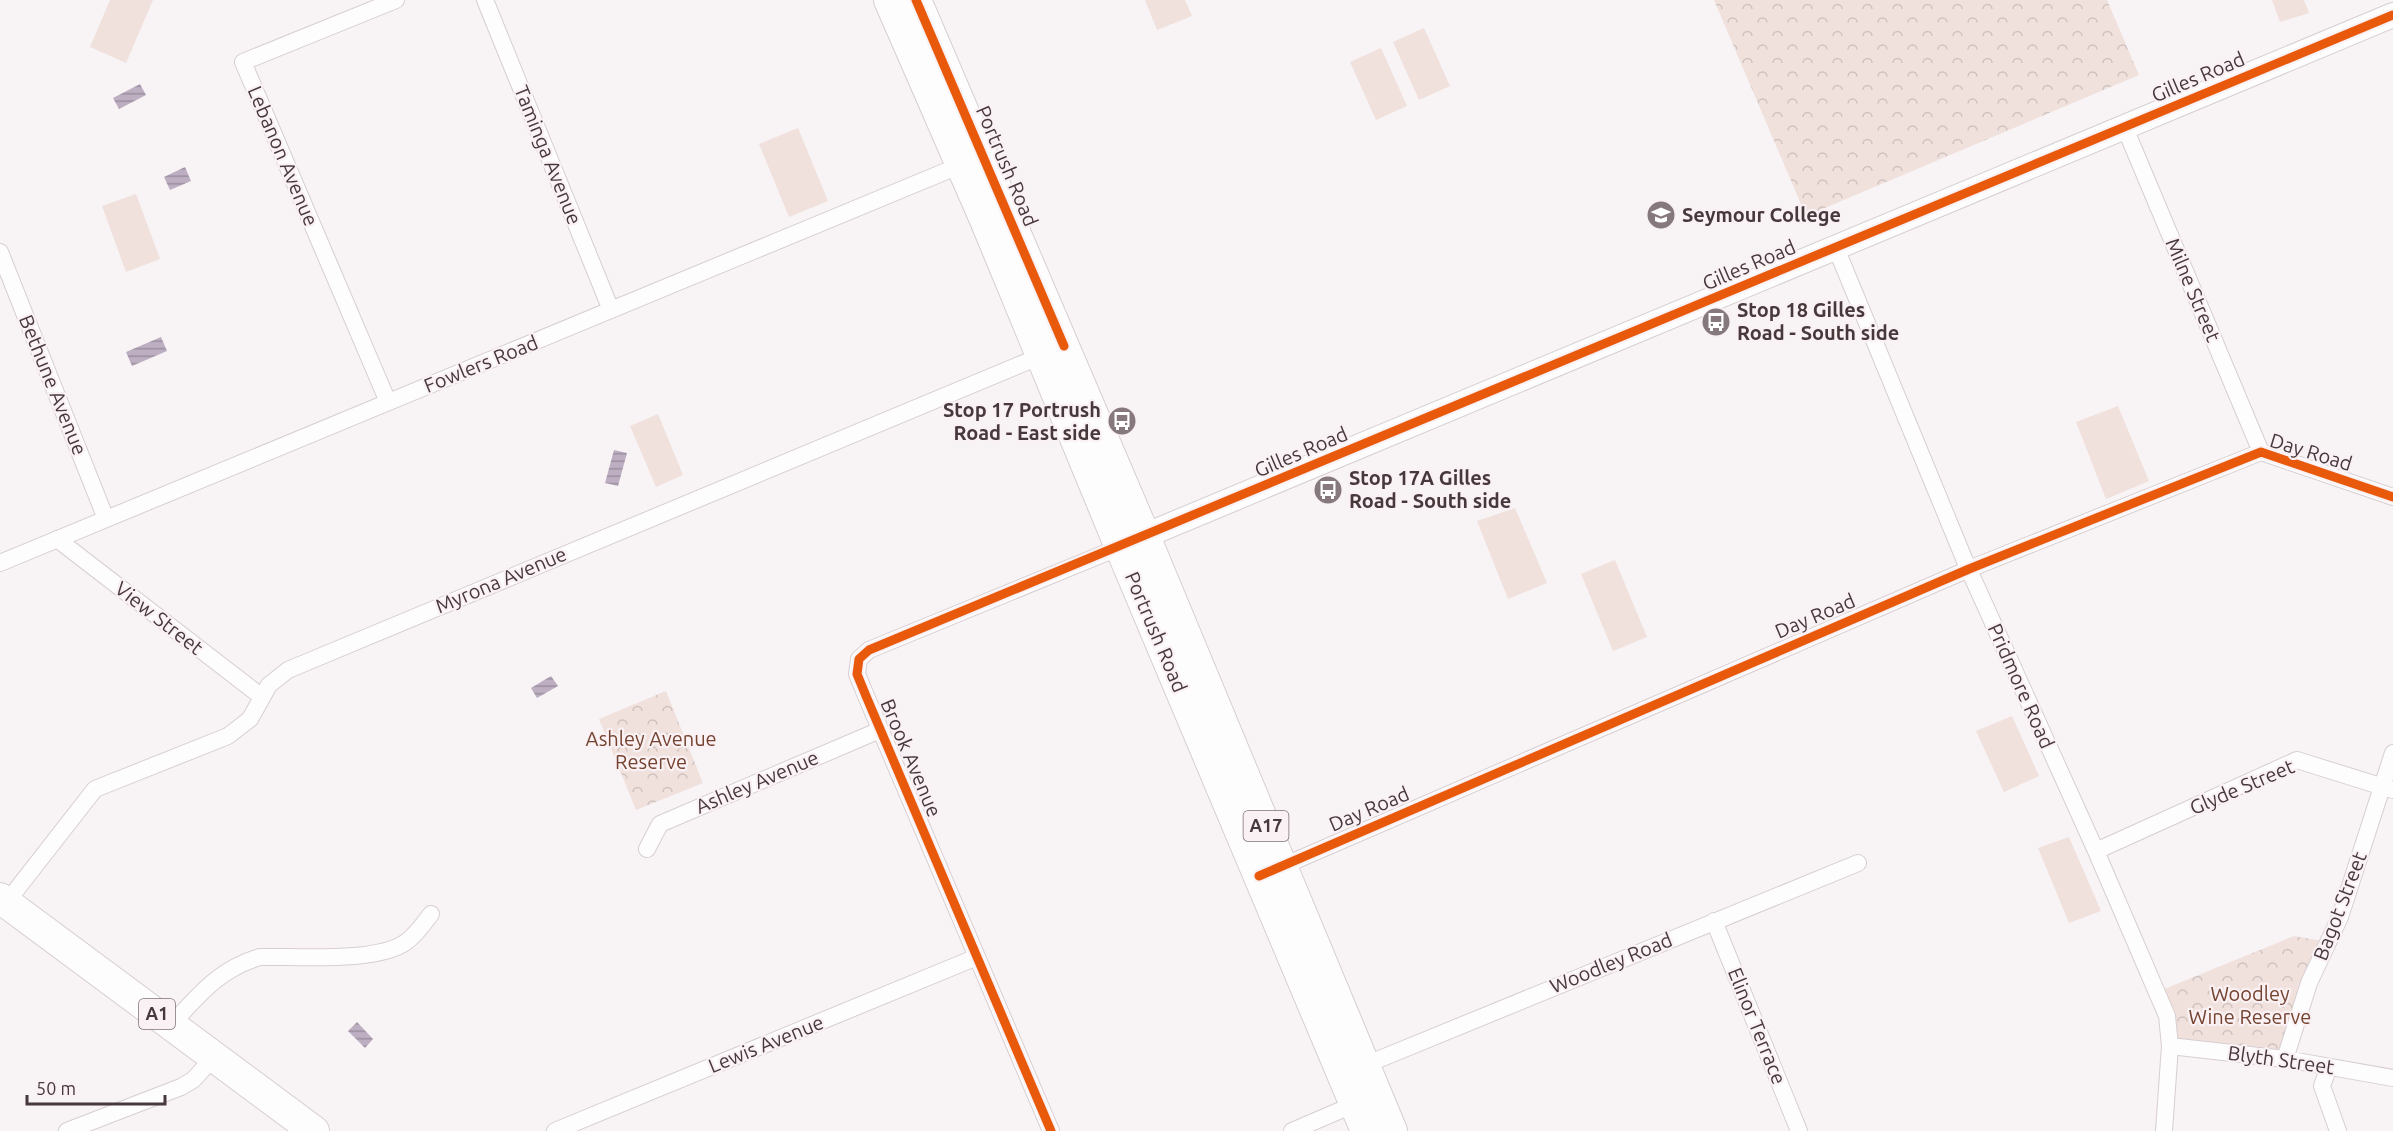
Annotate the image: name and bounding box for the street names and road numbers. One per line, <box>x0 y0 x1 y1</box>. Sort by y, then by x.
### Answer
street label: Gilles Road <box>2148 47 2248 106</box>
street label: Lebanon Avenue <box>244 82 323 229</box>
street label: Taminga Avenue <box>510 82 587 228</box>
street label: Portrush Road <box>972 102 1043 230</box>
street label: Gilles Road <box>1699 235 1799 294</box>
street label: Milne Street <box>2161 235 2226 345</box>
street label: Bethune Avenue <box>15 311 92 458</box>
street label: Fowlers Road <box>420 330 541 397</box>
street label: Gilles Road <box>1251 422 1351 481</box>
street label: Day Road <box>2267 428 2355 475</box>
street label: Myrona Avenue <box>432 542 570 617</box>
street label: Portrush Road <box>1121 568 1192 696</box>
street label: View Street <box>111 576 208 659</box>
street label: Day Road <box>1771 588 1858 643</box>
street label: Pridmore Road <box>1984 620 2059 752</box>
street label: Brook Avenue <box>876 695 947 820</box>
street label: Ashley Avenue <box>692 745 822 818</box>
street label: Glyde Street <box>2186 754 2298 819</box>
street label: Day Road <box>1325 781 1412 836</box>
road number: A17 <box>1244 811 1288 841</box>
street label: Bagot Street <box>2308 848 2371 963</box>
street label: Woodley Road <box>1546 928 1675 998</box>
street label: Elinor Terrace <box>1724 964 1791 1087</box>
road number: A1 <box>139 999 175 1029</box>
street label: Lewis Avenue <box>705 1010 827 1077</box>
street label: Blyth Street <box>2226 1041 2336 1078</box>

